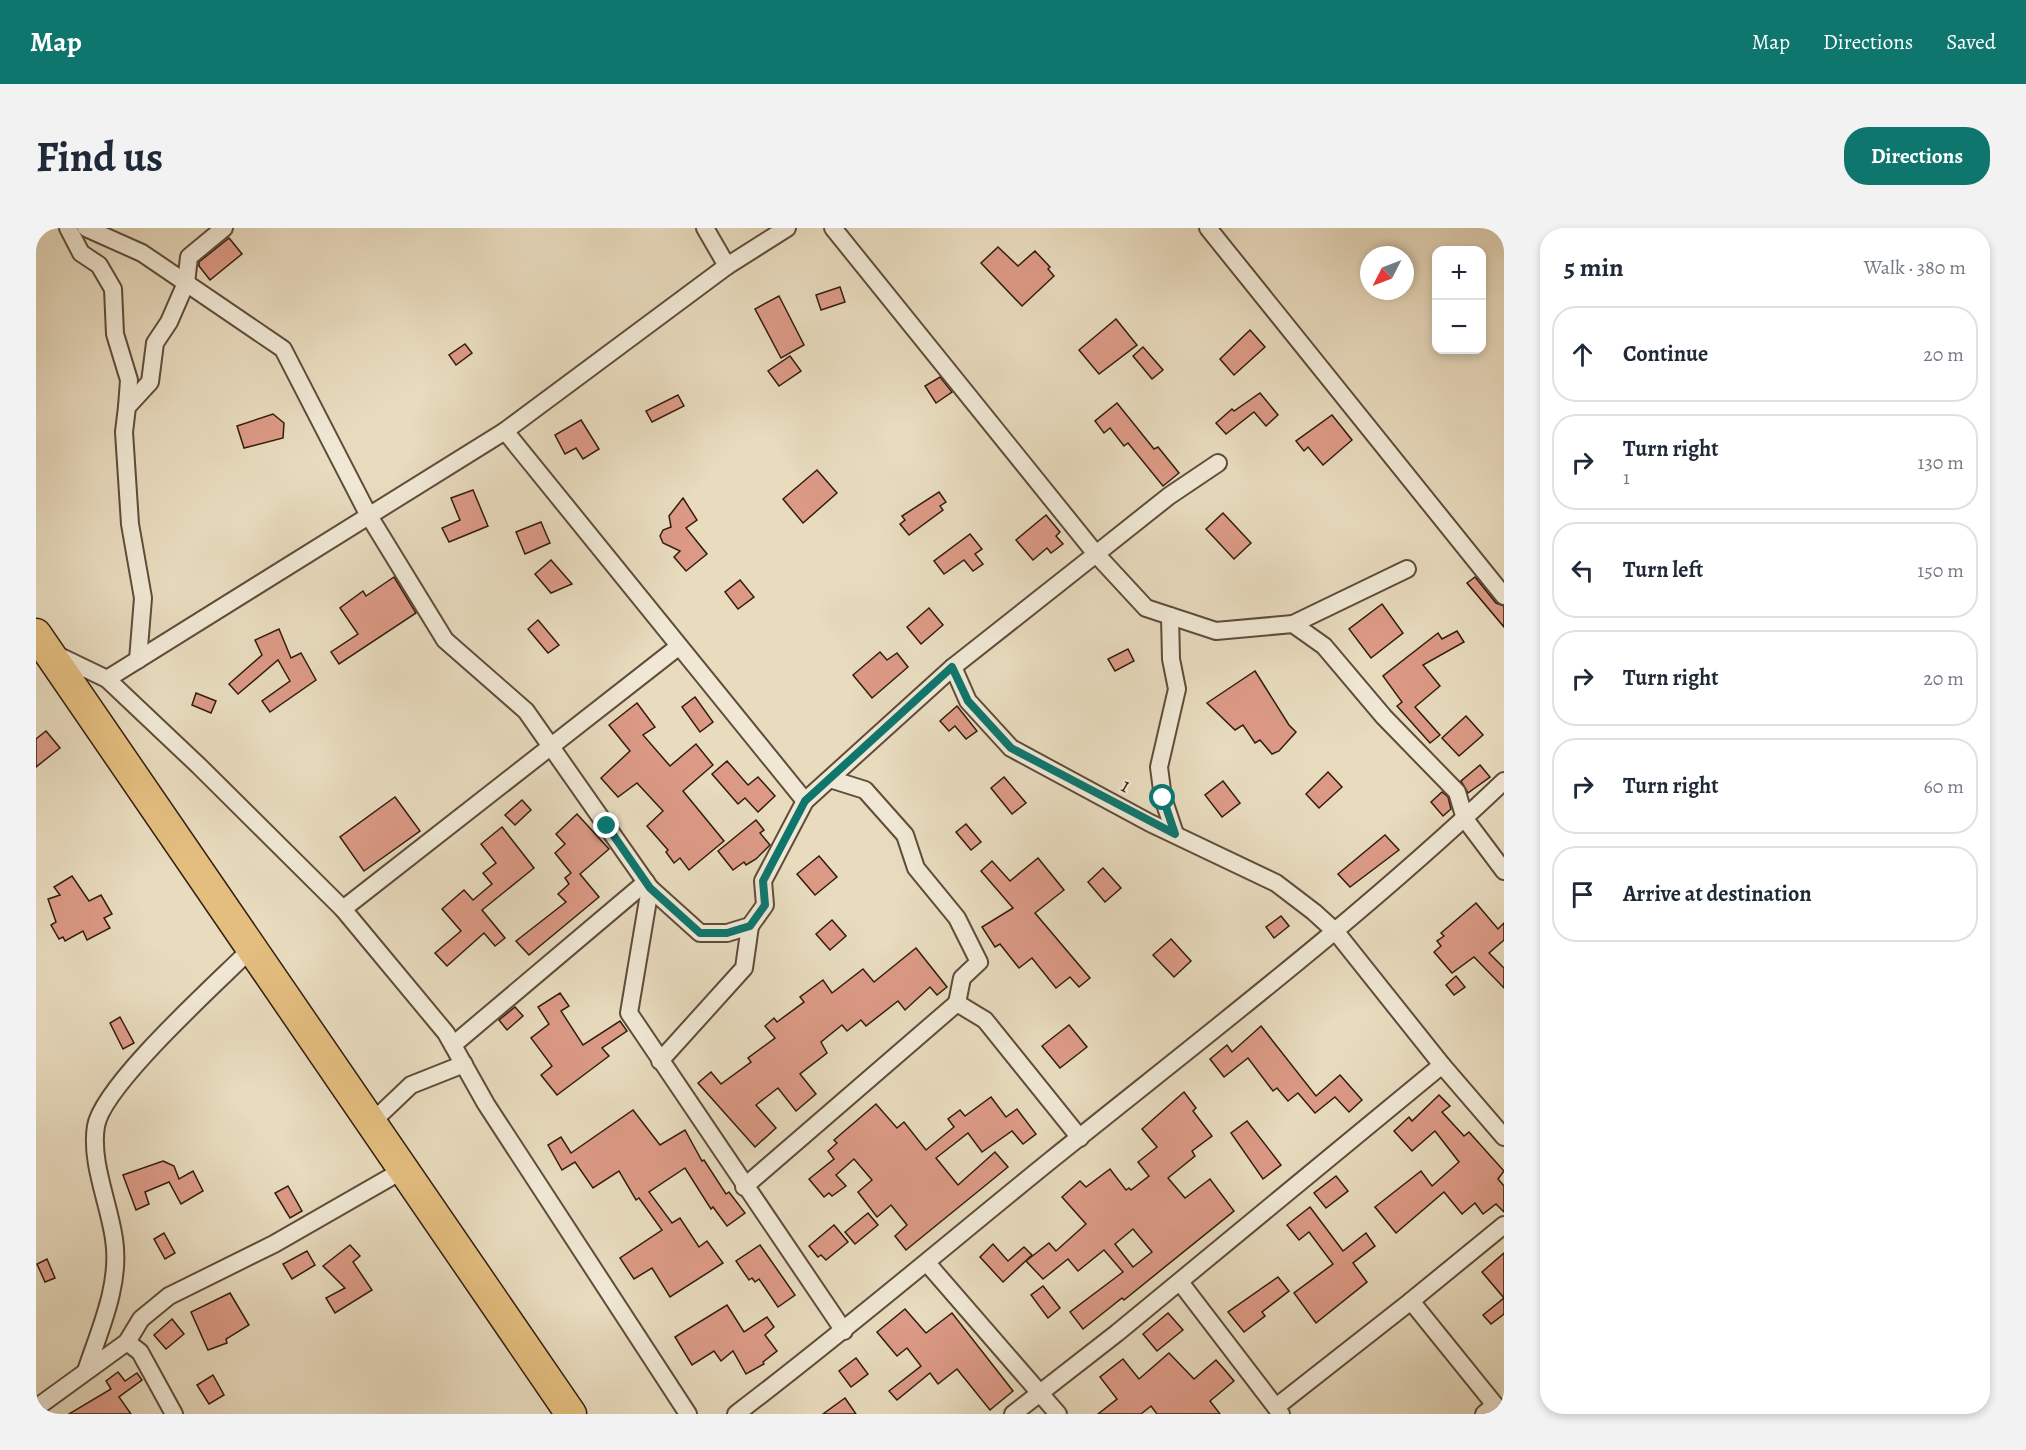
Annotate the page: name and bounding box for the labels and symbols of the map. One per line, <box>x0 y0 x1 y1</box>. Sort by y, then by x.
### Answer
north arrow <box>1360 246 1414 300</box>
street label: 1 <box>1116 771 1136 799</box>
route start <box>1149 784 1175 810</box>
route end <box>593 812 619 838</box>

